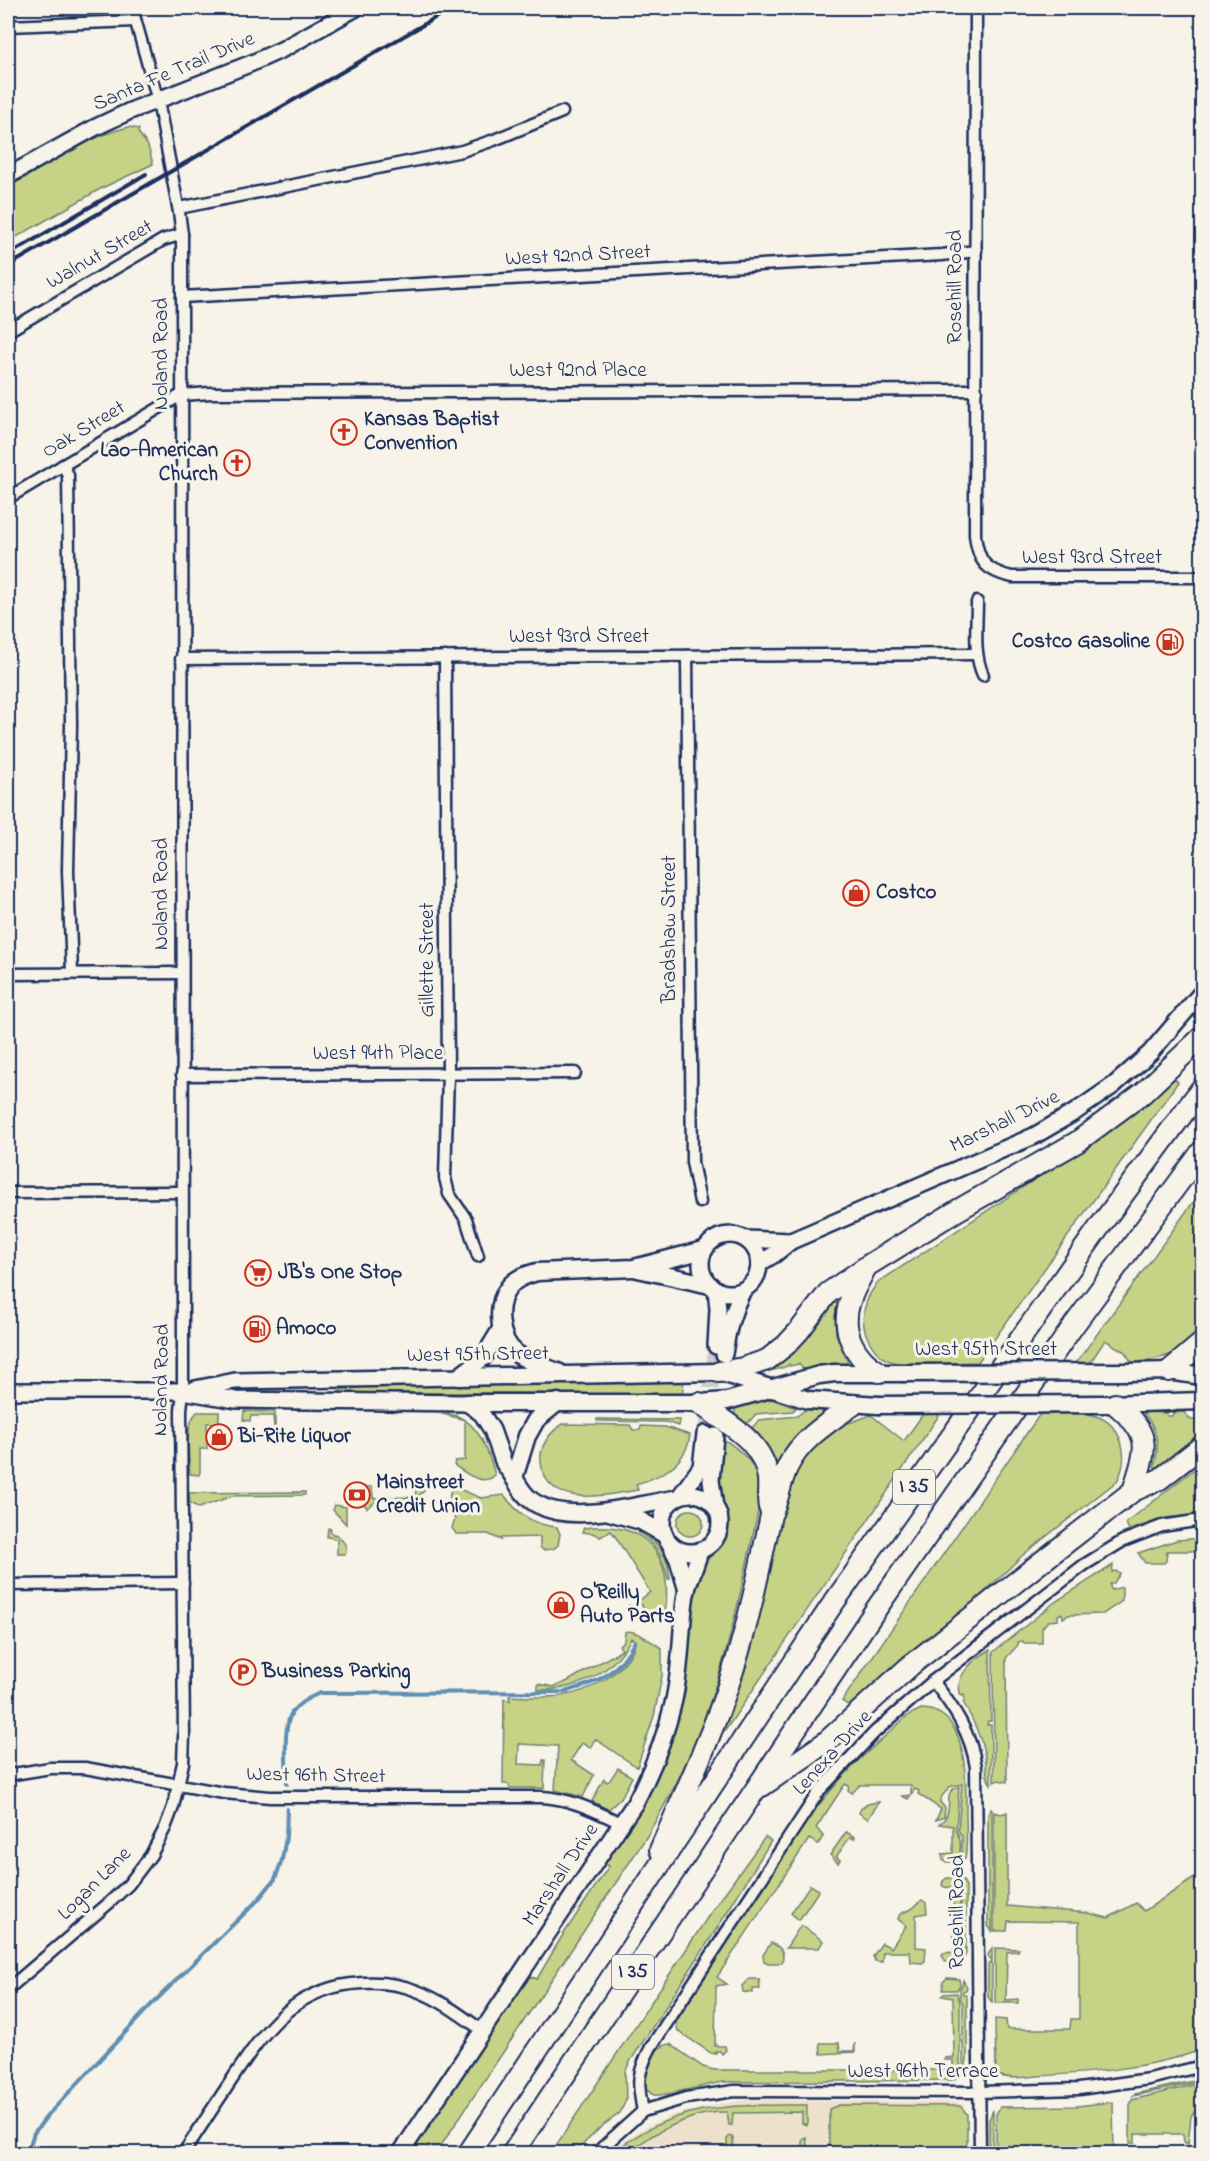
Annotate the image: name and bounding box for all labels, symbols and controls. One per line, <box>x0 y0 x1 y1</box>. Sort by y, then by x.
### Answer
street label: Santa Fe Trail Drive <box>88 24 260 120</box>
street label: Walnut Street <box>41 212 159 298</box>
street label: Rosehill Road <box>941 230 971 344</box>
street label: West 92nd Street <box>504 237 652 275</box>
street label: Noland Road <box>147 298 177 410</box>
street label: West 92nd Place <box>509 356 647 386</box>
street label: Oak Street <box>37 393 131 467</box>
place label: Kansas Baptist Convention <box>364 405 500 459</box>
church icon: Kansas Baptist Convention <box>329 417 359 447</box>
place label: Lao-American Church <box>100 436 218 490</box>
church icon: Lao-American Church <box>222 448 252 478</box>
street label: West 93rd Street <box>1022 543 1162 573</box>
street label: West 93rd Street <box>509 622 649 652</box>
place label: Costco Gasoline <box>1012 627 1151 657</box>
fuel station icon: Costco Gasoline <box>1155 627 1185 657</box>
street label: Noland Road <box>147 838 177 950</box>
street label: Bradshaw Street <box>655 855 685 1004</box>
shop icon: Costco <box>841 878 871 908</box>
place label: Costco <box>876 878 937 908</box>
street label: Gillette Street <box>413 902 443 1018</box>
street label: West 94th Place <box>313 1039 444 1069</box>
street label: Marshall Drive <box>945 1082 1065 1162</box>
supermarket icon: JB's One Stop <box>243 1258 273 1288</box>
place label: JB's One Stop <box>278 1258 402 1288</box>
fuel station icon: Amoco <box>242 1314 272 1344</box>
place label: Amoco <box>276 1314 336 1344</box>
street label: Noland Road <box>146 1323 178 1436</box>
street label: West 95th Street <box>915 1335 1057 1365</box>
street label: West 95th Street <box>407 1339 549 1371</box>
shop icon: Bi-Rite Liquor <box>204 1422 234 1452</box>
place label: Bi-Rite Liquor <box>237 1422 351 1452</box>
place label: Mainstreet Credit Union <box>376 1468 480 1522</box>
road number: I 35 <box>893 1470 935 1504</box>
bank icon: Mainstreet Credit Union <box>342 1480 372 1510</box>
place label: O'Reilly Auto Parts <box>580 1578 675 1632</box>
shop icon: O'Reilly Auto Parts <box>546 1590 576 1620</box>
parking icon: Business Parking <box>228 1657 258 1687</box>
place label: Business Parking <box>261 1657 410 1689</box>
street label: Lenexa Drive <box>786 1703 880 1803</box>
street label: West 96th Street <box>246 1760 386 1792</box>
street label: Marshall Drive <box>515 1817 607 1933</box>
street label: Logan Lane <box>51 1840 141 1929</box>
street label: Rosehill Road <box>943 1855 973 1969</box>
road number: I 35 <box>612 1955 654 1989</box>
street label: West 96th Terrace <box>847 2057 999 2087</box>

